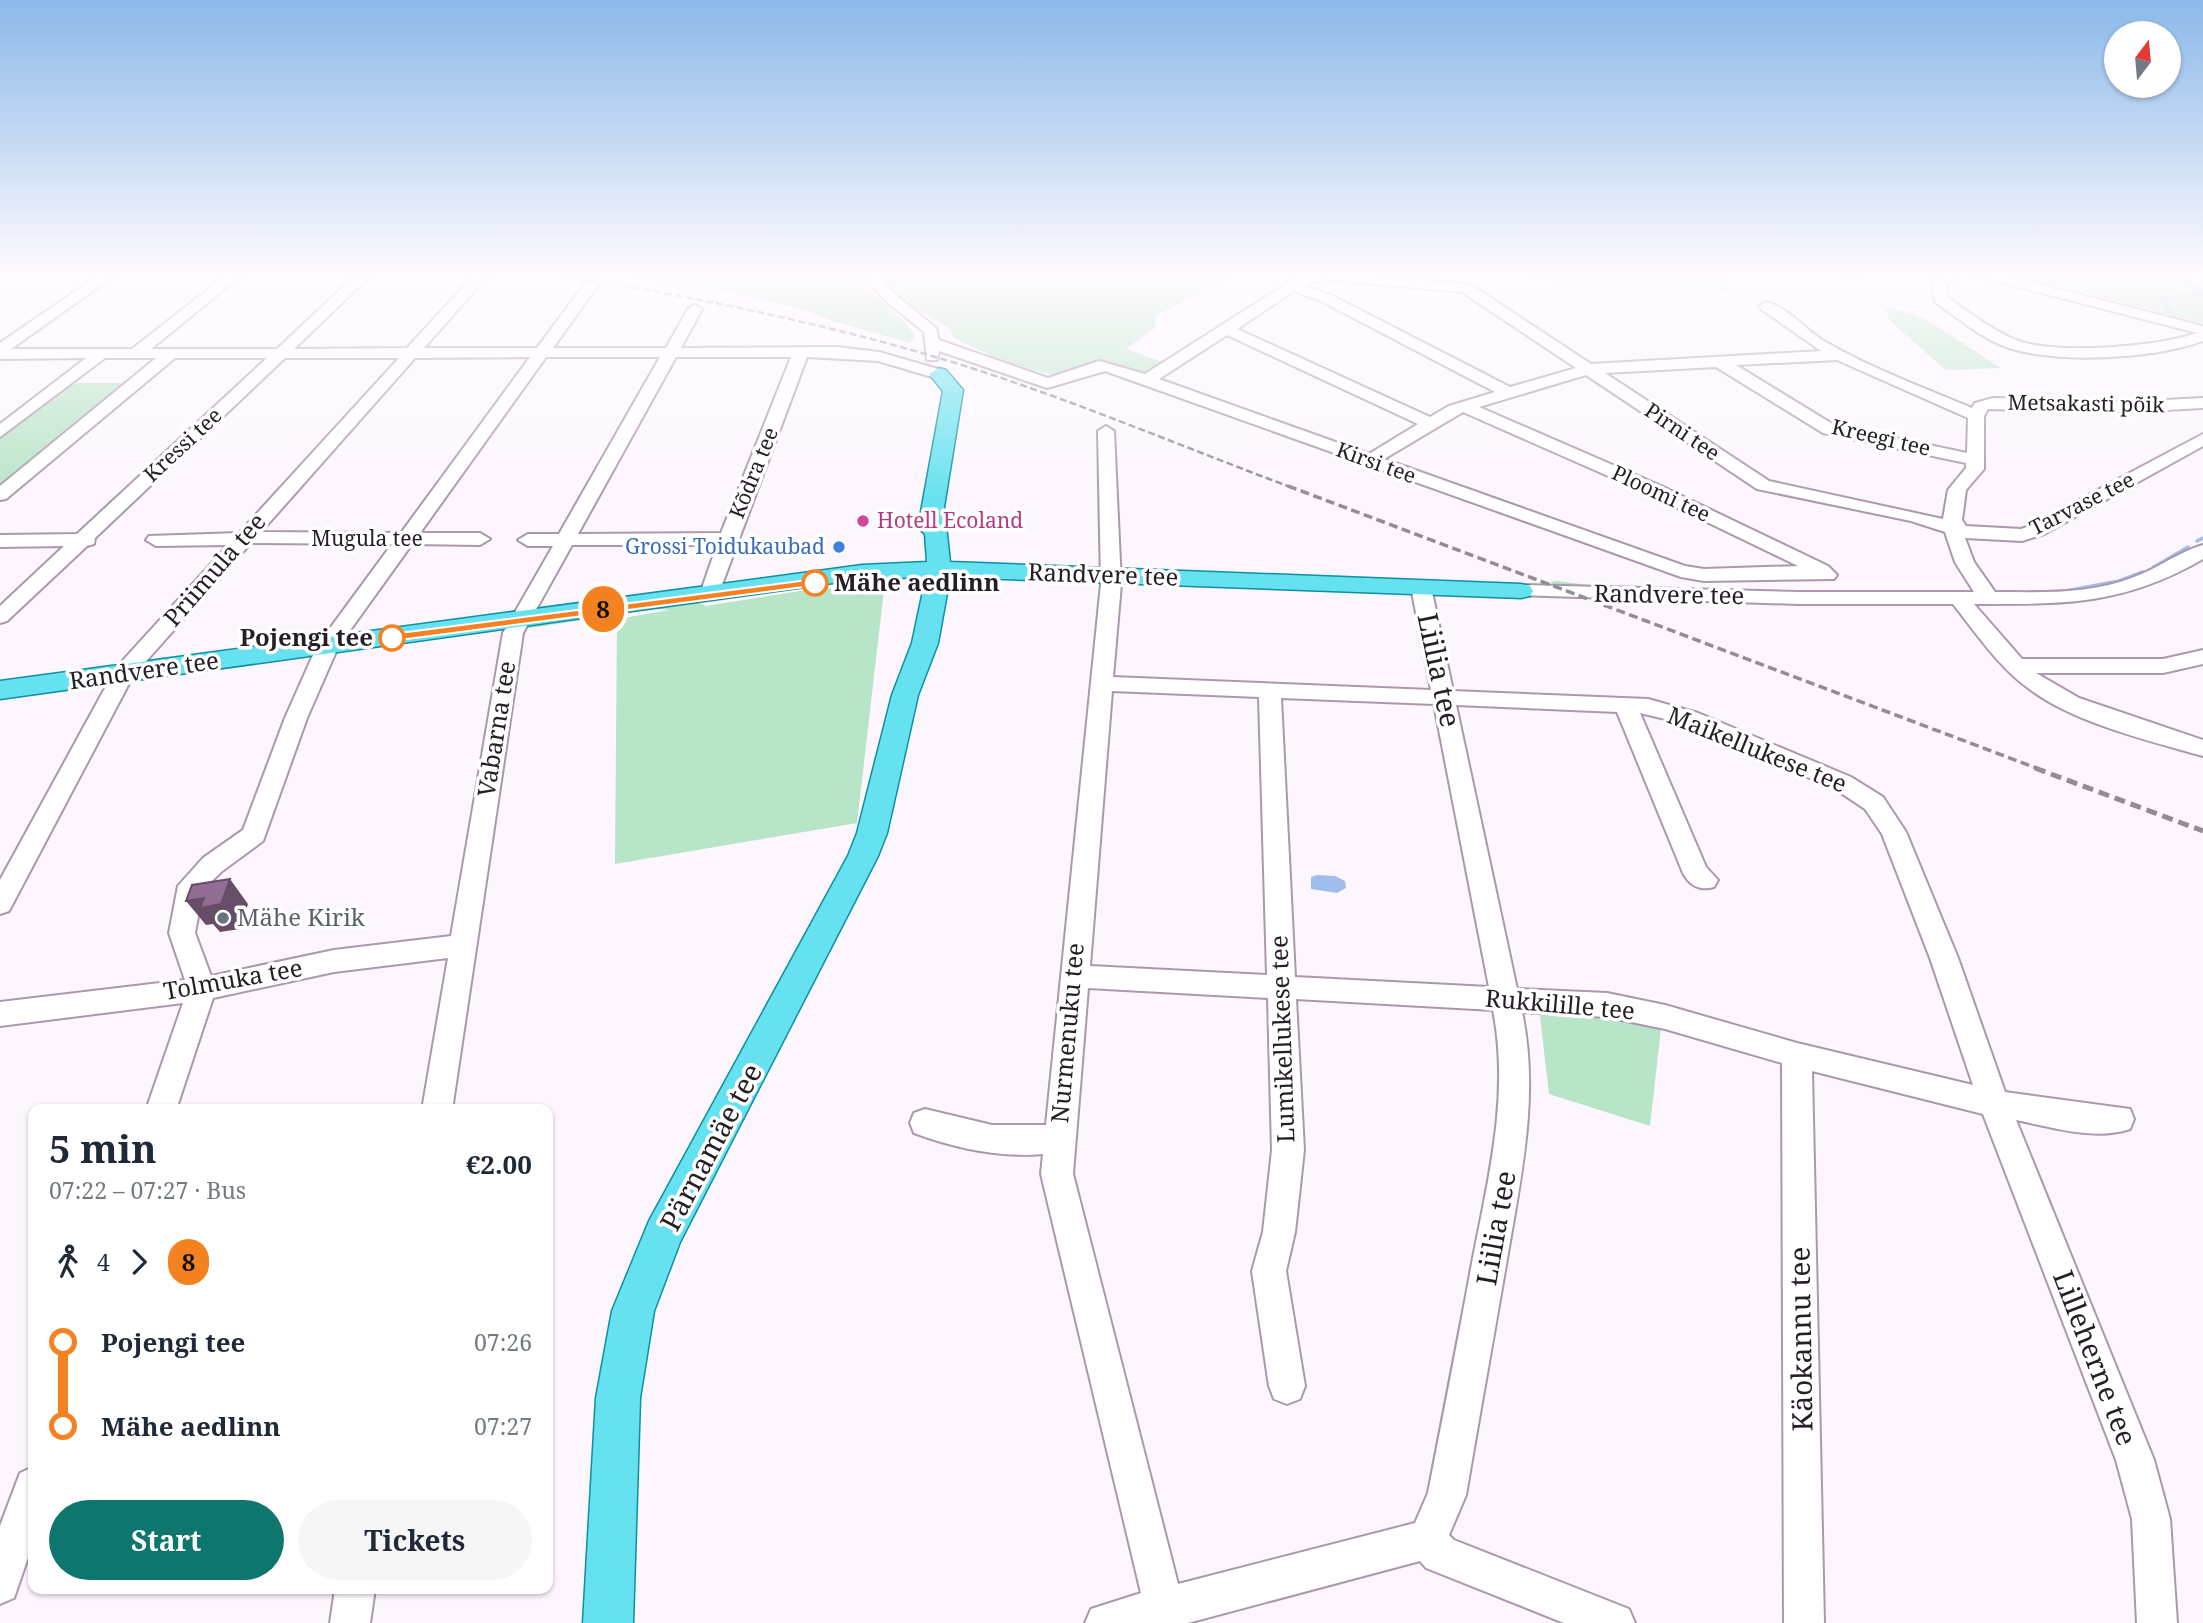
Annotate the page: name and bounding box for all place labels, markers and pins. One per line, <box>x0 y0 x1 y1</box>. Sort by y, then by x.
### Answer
place label: Hotell Ecoland <box>877 506 1023 534</box>
marker: Hotell Ecoland <box>855 513 871 529</box>
place label: Grossi Toidukaubad <box>625 532 825 560</box>
marker: Grossi Toidukaubad <box>831 539 847 555</box>
place label: Mähe aedlinn <box>834 565 1000 598</box>
marker: Mähe aedlinn <box>802 570 828 596</box>
place label: Pojengi tee <box>240 620 373 653</box>
marker: Pojengi tee <box>379 625 405 651</box>
place label: Mähe Kirik <box>237 900 366 933</box>
marker: Mähe Kirik <box>215 910 231 926</box>

